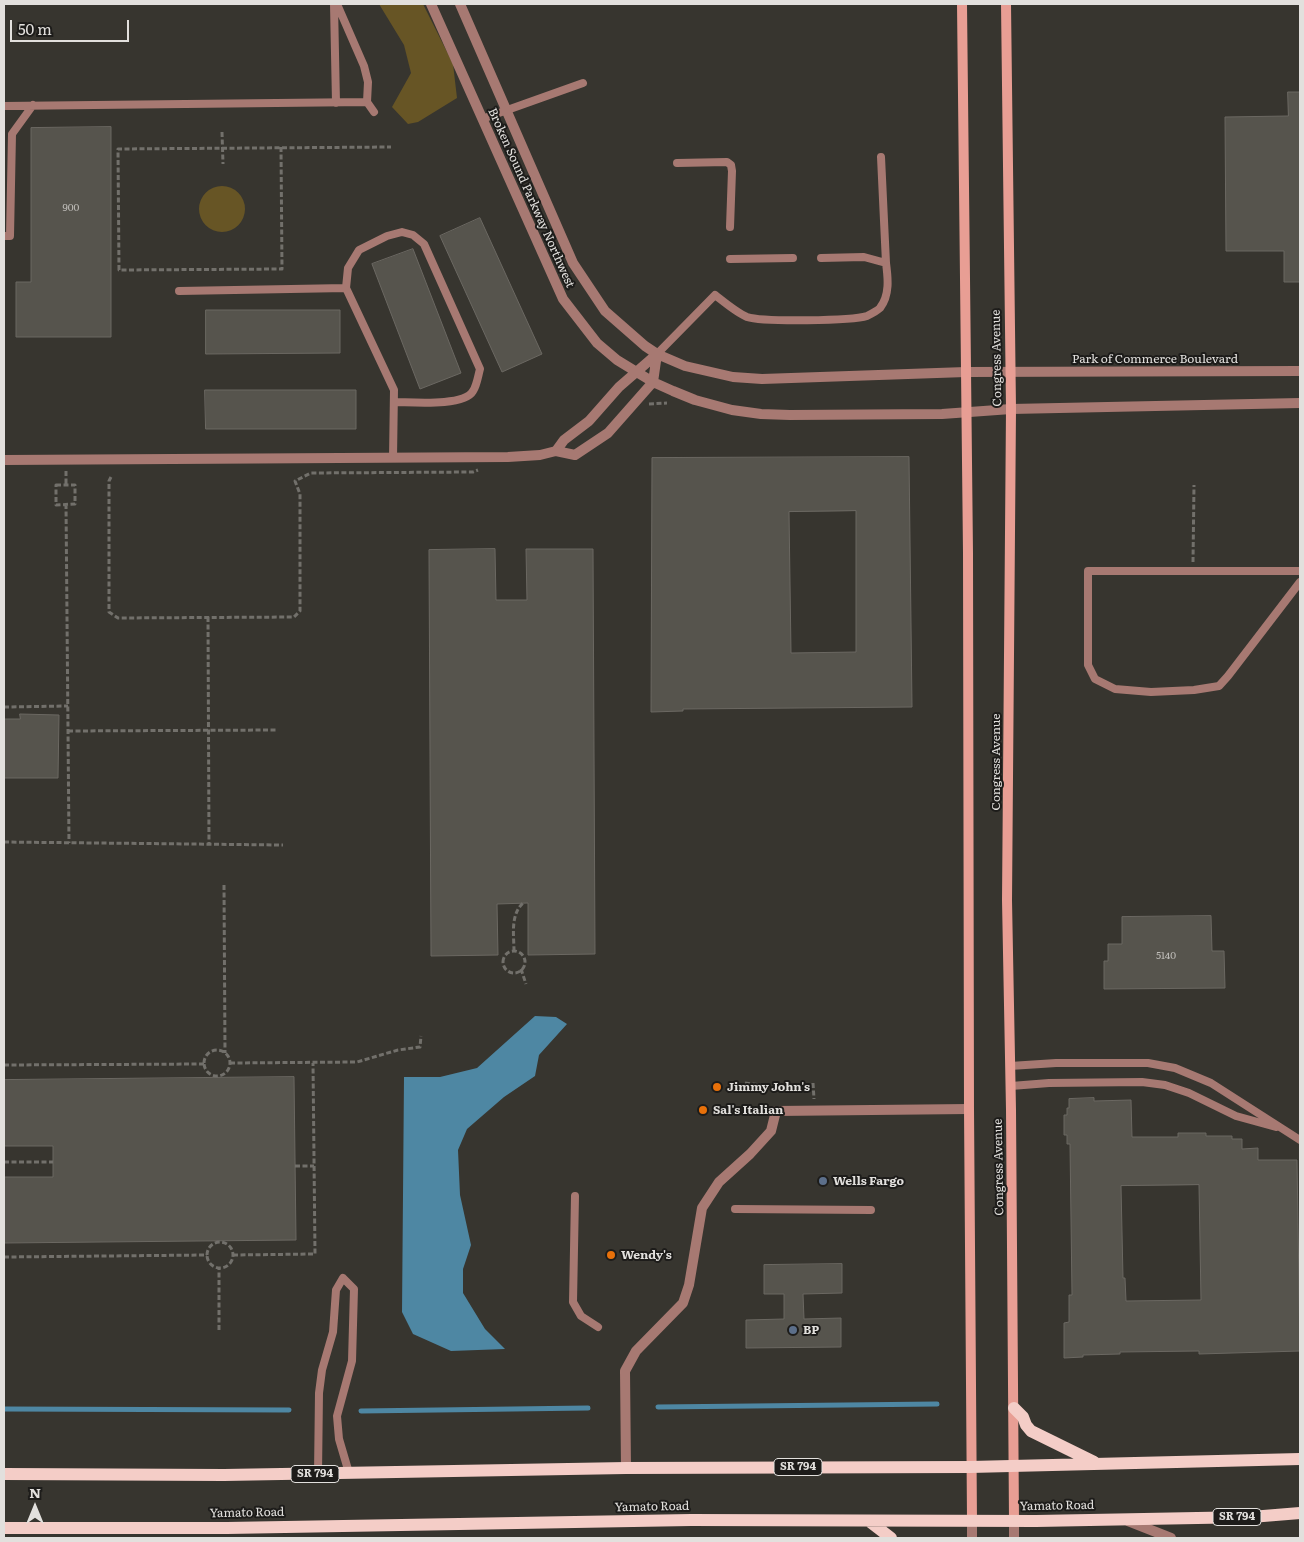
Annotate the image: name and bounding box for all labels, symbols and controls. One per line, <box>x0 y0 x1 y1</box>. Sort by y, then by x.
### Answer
scale bar <box>12 10 131 42</box>
text: 50 m <box>18 17 52 40</box>
street label: Broken Sound Parkway Northwest <box>485 106 577 290</box>
house number: 900 <box>63 202 79 214</box>
street label: Congress Avenue <box>989 309 1005 407</box>
street label: Park of Commerce Boulevard <box>1072 352 1238 366</box>
street label: Congress Avenue <box>989 714 1003 810</box>
house number: 5140 <box>1156 950 1176 962</box>
place label: Jimmy John's <box>727 1080 810 1094</box>
marker: Jimmy John's <box>711 1081 723 1093</box>
place label: Sal's Italian <box>713 1103 783 1117</box>
marker: Sal's Italian <box>697 1104 709 1116</box>
street label: Congress Avenue <box>991 1118 1007 1216</box>
place label: Wells Fargo <box>833 1174 904 1188</box>
marker: Wells Fargo <box>817 1175 829 1187</box>
place label: Wendy's <box>621 1248 672 1262</box>
marker: Wendy's <box>605 1249 617 1261</box>
place label: BP <box>803 1323 819 1337</box>
marker: BP <box>787 1324 799 1336</box>
road number: SR 794 <box>774 1458 822 1475</box>
road number: SR 794 <box>291 1466 339 1482</box>
north arrow <box>10 1482 60 1532</box>
text: N <box>29 1482 41 1502</box>
street label: Yamato Road <box>1019 1498 1095 1514</box>
street label: Yamato Road <box>614 1499 690 1515</box>
street label: Yamato Road <box>209 1505 285 1521</box>
road number: SR 794 <box>1213 1508 1261 1525</box>

